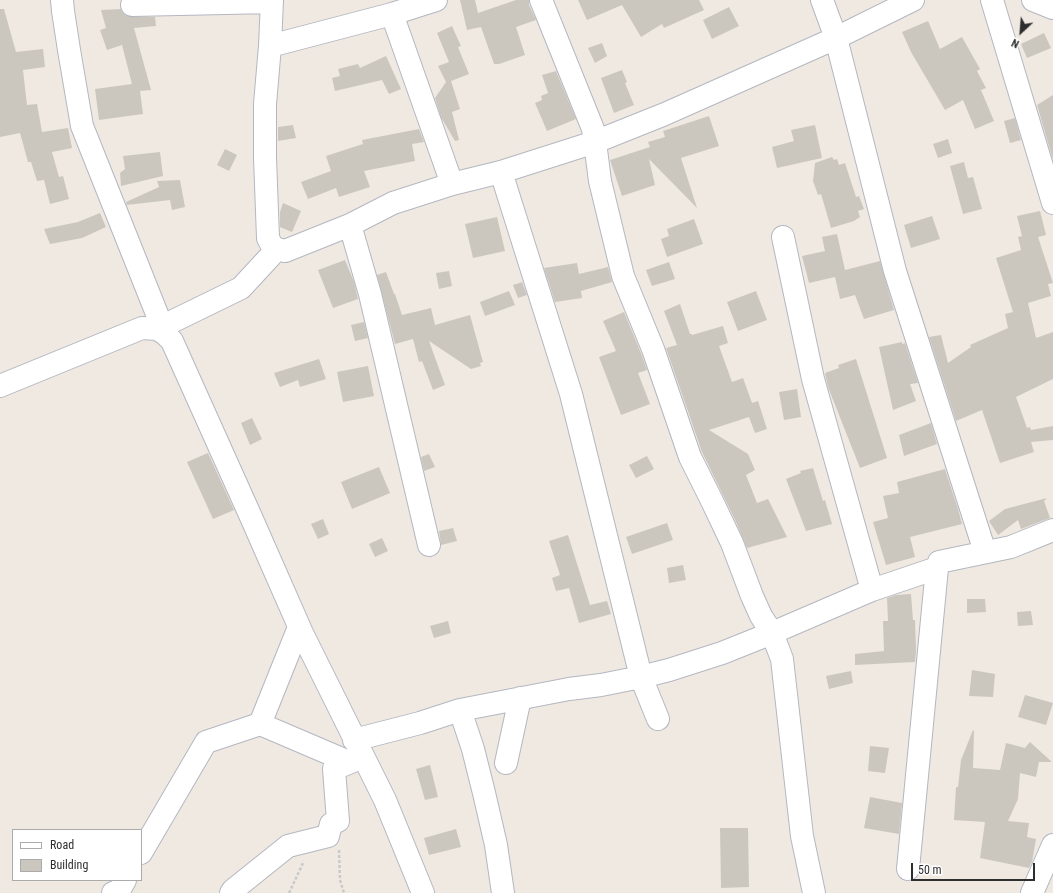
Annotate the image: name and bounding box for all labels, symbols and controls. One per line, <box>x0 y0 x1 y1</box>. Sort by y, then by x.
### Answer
north arrow <box>1001 12 1041 52</box>
text: N <box>1010 36 1021 51</box>
legend <box>12 829 142 881</box>
text: Road <box>50 838 74 852</box>
scale bar <box>913 855 1037 881</box>
text: Building <box>50 858 88 872</box>
text: 50 m <box>918 863 942 877</box>

